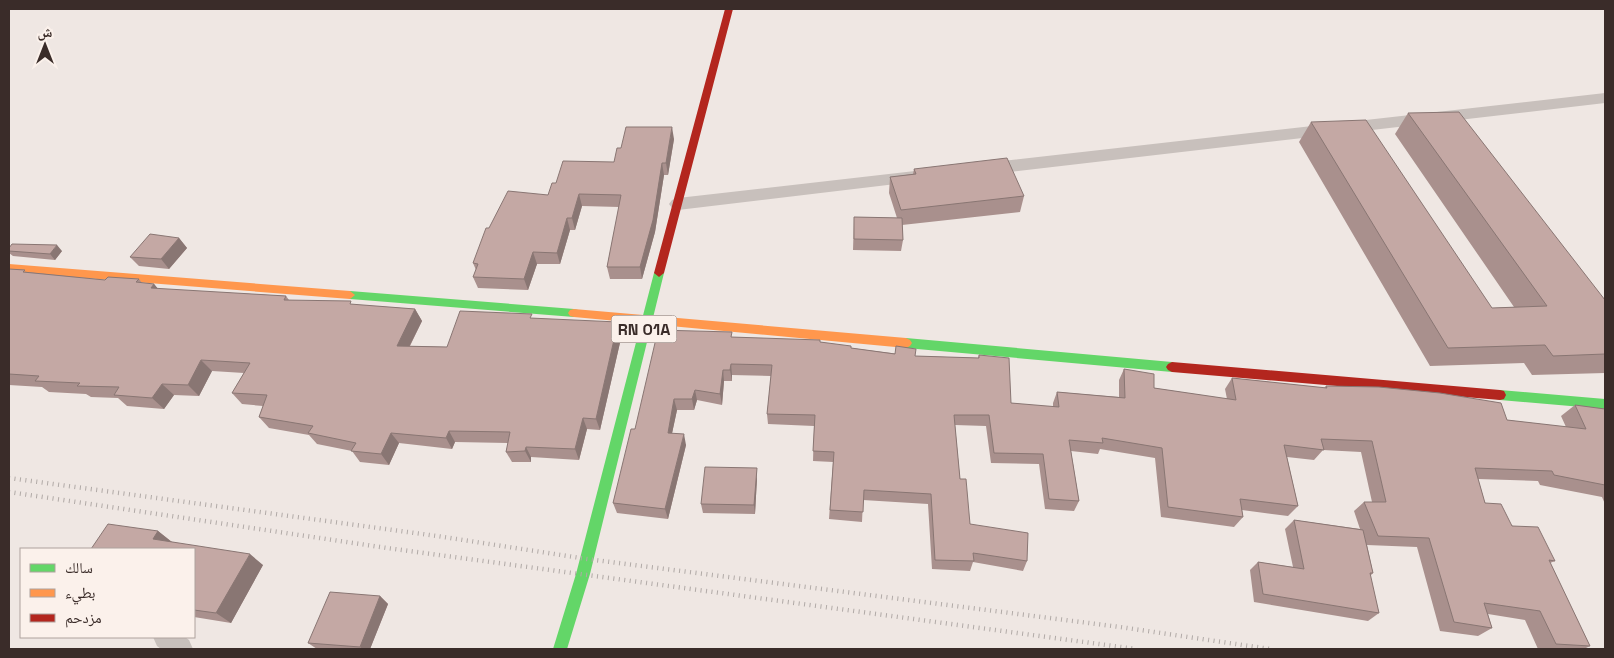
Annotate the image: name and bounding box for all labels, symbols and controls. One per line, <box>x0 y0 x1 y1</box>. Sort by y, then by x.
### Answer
north arrow <box>20 20 70 70</box>
text: ش <box>38 23 53 41</box>
road number: RN 01A <box>612 316 676 342</box>
legend <box>20 548 195 638</box>
text: سالك <box>65 558 93 577</box>
text: بطيء <box>65 583 95 605</box>
text: مزدحم <box>65 608 102 628</box>

